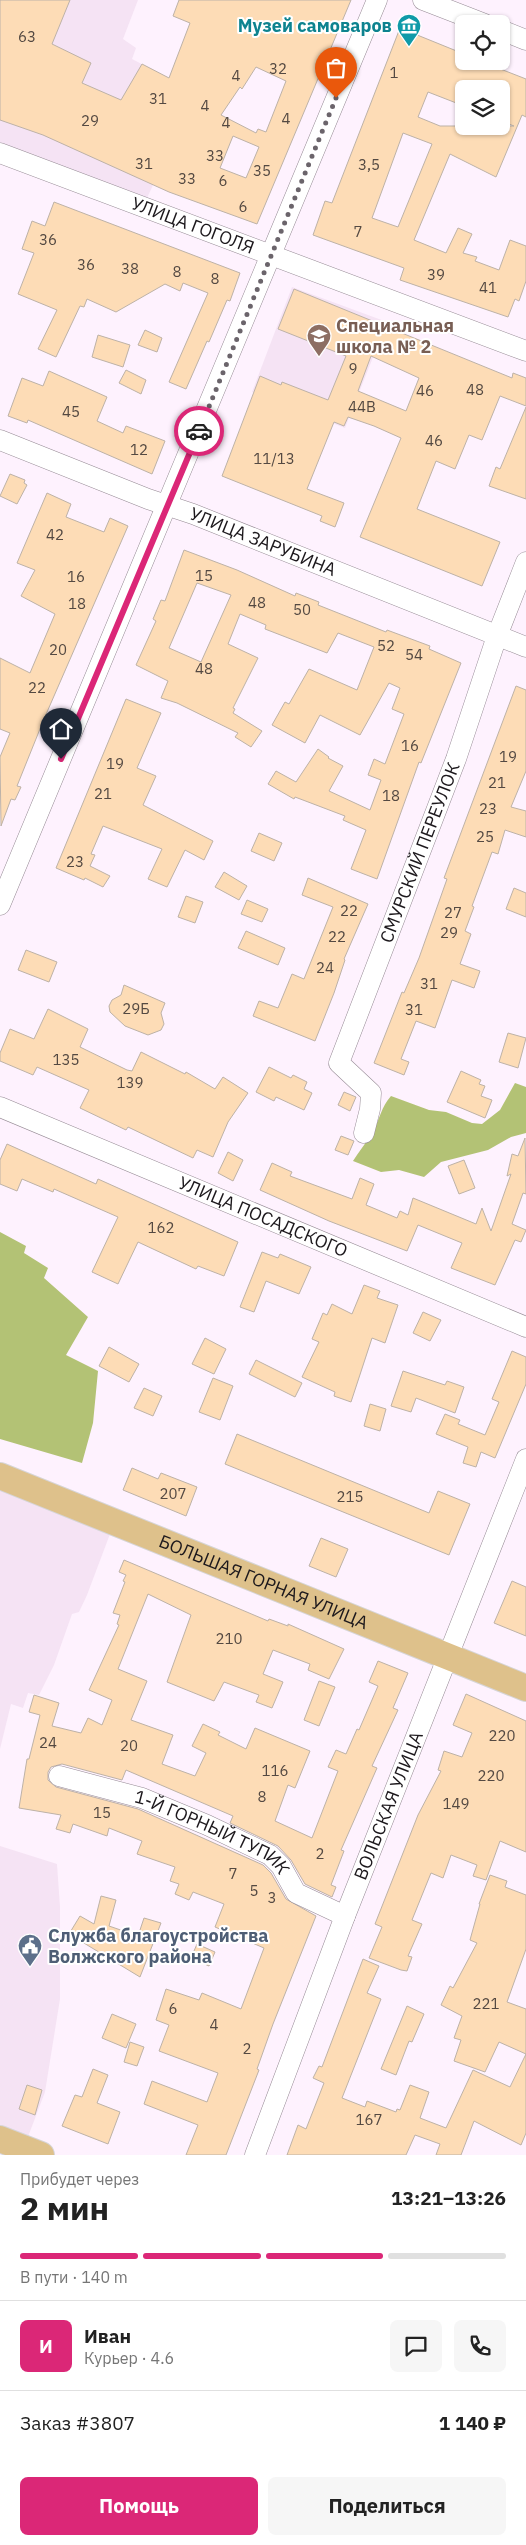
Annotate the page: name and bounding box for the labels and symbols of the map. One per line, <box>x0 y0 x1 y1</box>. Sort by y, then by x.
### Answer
museum icon: Музей самоваров <box>396 13 422 47</box>
place label: Музей самоваров <box>238 14 392 37</box>
house number: 63 <box>18 27 36 46</box>
pin <box>315 47 357 98</box>
house number: 32 <box>269 59 287 78</box>
house number: 1 <box>389 63 399 82</box>
house number: 4 <box>231 66 241 85</box>
house number: 31 <box>149 89 167 108</box>
house number: 4 <box>200 96 210 115</box>
house number: 4 <box>281 109 291 128</box>
house number: 29 <box>81 111 99 130</box>
house number: 4 <box>221 113 231 132</box>
house number: 33 <box>206 146 224 165</box>
house number: 31 <box>135 154 153 173</box>
house number: 3,5 <box>358 155 380 174</box>
house number: 35 <box>253 161 271 180</box>
house number: 33 <box>178 169 196 188</box>
house number: 6 <box>218 171 228 190</box>
street label: УЛИЦА ГОГОЛЯ <box>128 192 258 259</box>
house number: 6 <box>238 197 248 216</box>
house number: 7 <box>353 222 363 241</box>
house number: 36 <box>39 230 57 249</box>
house number: 36 <box>77 255 95 274</box>
house number: 38 <box>121 259 139 278</box>
house number: 8 <box>172 262 182 281</box>
house number: 39 <box>427 265 445 284</box>
house number: 8 <box>210 269 220 288</box>
house number: 41 <box>479 278 497 297</box>
place label: Специальная школа № 2 <box>336 314 454 358</box>
school or university icon: Специальная школа № 2 <box>306 323 332 357</box>
house number: 9 <box>348 359 358 378</box>
house number: 48 <box>466 380 484 399</box>
house number: 46 <box>416 381 434 400</box>
house number: 44В <box>348 397 376 416</box>
house number: 45 <box>62 402 80 421</box>
courier <box>174 406 224 456</box>
house number: 46 <box>425 431 443 450</box>
house number: 12 <box>130 440 148 459</box>
house number: 11/13 <box>253 449 295 468</box>
street label: УЛИЦА ЗАРУБИНА <box>186 502 340 581</box>
house number: 42 <box>46 525 64 544</box>
house number: 15 <box>195 566 213 585</box>
house number: 16 <box>67 567 85 586</box>
house number: 48 <box>248 593 266 612</box>
house number: 18 <box>68 594 86 613</box>
house number: 50 <box>293 600 311 619</box>
house number: 52 <box>377 636 395 655</box>
house number: 20 <box>49 640 67 659</box>
house number: 54 <box>405 645 423 664</box>
house number: 48 <box>195 659 213 678</box>
house number: 22 <box>28 678 46 697</box>
pin <box>40 708 82 759</box>
house number: 16 <box>401 736 419 755</box>
house number: 19 <box>499 747 517 766</box>
house number: 19 <box>106 754 124 773</box>
street label: СМУРСКИЙ ПЕРЕУЛОК <box>374 759 465 946</box>
house number: 21 <box>488 773 506 792</box>
house number: 21 <box>94 784 112 803</box>
house number: 18 <box>382 786 400 805</box>
house number: 23 <box>479 799 497 818</box>
house number: 25 <box>476 827 494 846</box>
house number: 23 <box>66 852 84 871</box>
house number: 22 <box>340 901 358 920</box>
house number: 27 <box>444 903 462 922</box>
house number: 29 <box>440 923 458 942</box>
house number: 22 <box>328 927 346 946</box>
house number: 24 <box>316 958 334 977</box>
house number: 31 <box>420 974 438 993</box>
house number: 29Б <box>122 999 150 1018</box>
house number: 31 <box>405 1000 423 1019</box>
house number: 135 <box>52 1050 80 1069</box>
house number: 139 <box>116 1073 144 1092</box>
street label: УЛИЦА ПОСАДСКОГО <box>175 1171 351 1262</box>
house number: 162 <box>147 1218 175 1237</box>
house number: 207 <box>159 1484 187 1503</box>
house number: 215 <box>336 1487 364 1506</box>
street label: БОЛЬШАЯ ГОРНАЯ УЛИЦА <box>156 1529 372 1634</box>
house number: 210 <box>215 1629 243 1648</box>
house number: 220 <box>488 1726 516 1745</box>
street label: ВОЛЬСКАЯ УЛИЦА <box>348 1728 428 1883</box>
house number: 24 <box>39 1733 57 1752</box>
house number: 20 <box>120 1736 138 1755</box>
house number: 116 <box>261 1761 289 1780</box>
house number: 220 <box>477 1766 505 1785</box>
street label: 1-Й ГОРНЫЙ ТУПИК <box>132 1785 295 1878</box>
house number: 8 <box>257 1787 267 1806</box>
house number: 149 <box>442 1794 470 1813</box>
house number: 15 <box>93 1803 111 1822</box>
house number: 2 <box>315 1844 325 1863</box>
house number: 7 <box>228 1864 238 1883</box>
house number: 5 <box>249 1881 259 1900</box>
house number: 3 <box>267 1888 277 1907</box>
place label: Служба благоустройства Волжского района <box>48 1924 269 1968</box>
public building icon: Служба благоустройства Волжского района <box>17 1933 43 1967</box>
house number: 221 <box>472 1994 500 2013</box>
house number: 6 <box>168 1999 178 2018</box>
house number: 4 <box>209 2015 219 2034</box>
house number: 2 <box>242 2039 252 2058</box>
house number: 167 <box>355 2110 383 2129</box>

